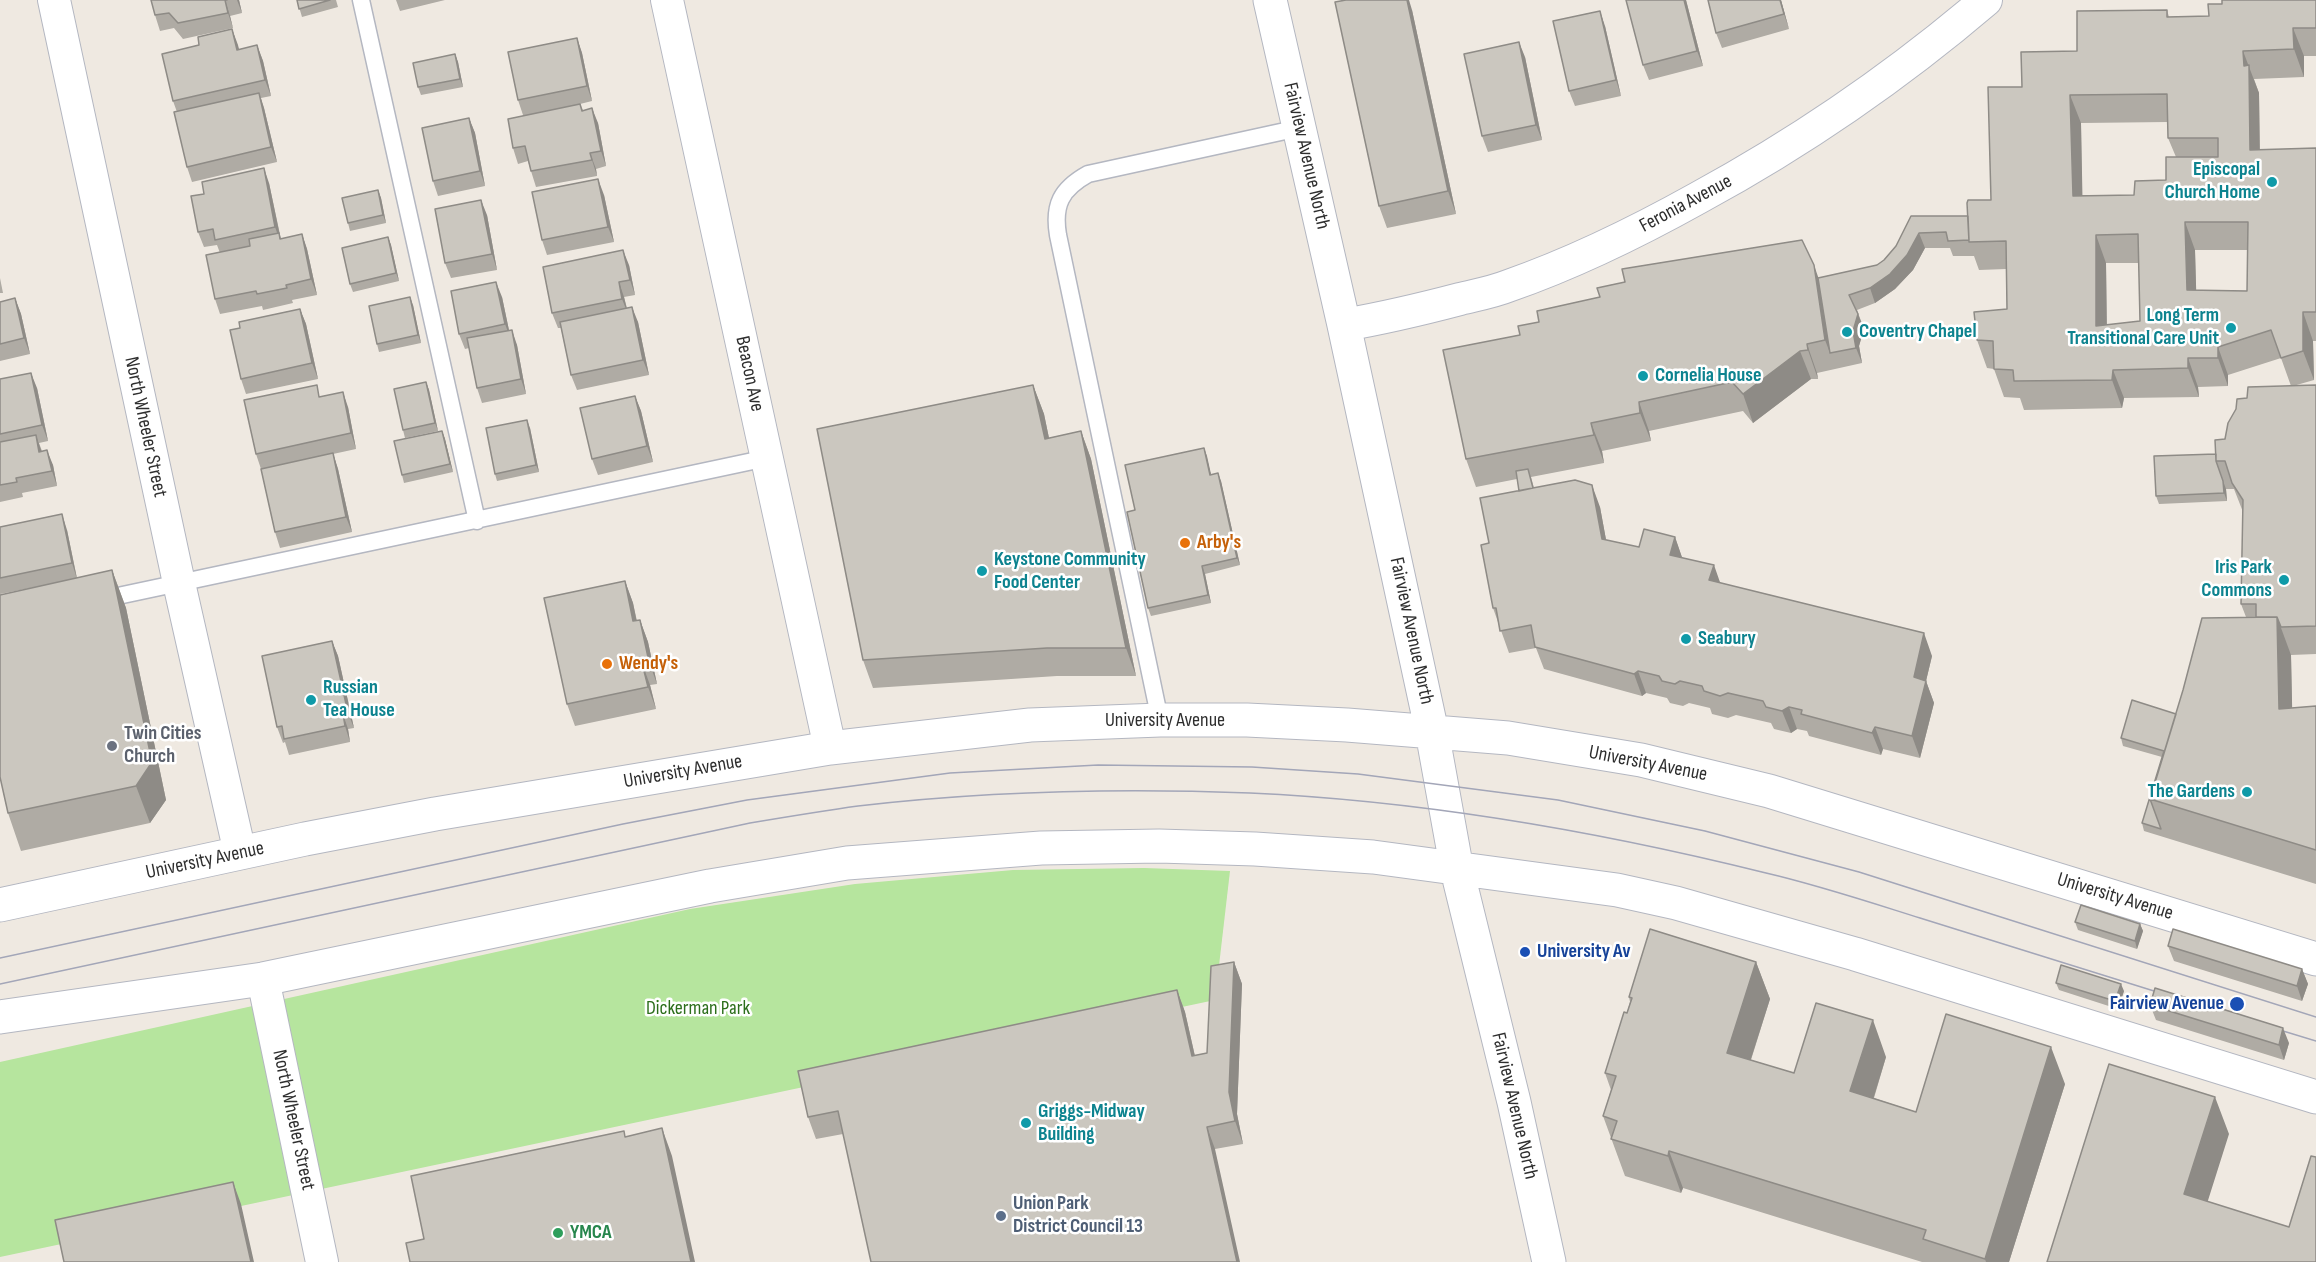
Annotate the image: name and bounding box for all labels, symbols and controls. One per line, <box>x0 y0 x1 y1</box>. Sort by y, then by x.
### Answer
street label: Fairview Avenue North <box>1277 80 1335 232</box>
place label: Episcopal Church Home <box>2165 158 2260 205</box>
street label: Feronia Avenue <box>1636 170 1736 238</box>
marker: Episcopal Church Home <box>2265 175 2279 189</box>
place label: Long Term Transitional Care Unit <box>2067 304 2219 351</box>
place label: Coventry Chapel <box>1859 320 1976 344</box>
marker: Long Term Transitional Care Unit <box>2224 321 2238 335</box>
marker: Coventry Chapel <box>1840 325 1854 339</box>
street label: Beacon Ave <box>729 334 769 414</box>
street label: North Wheeler Street <box>118 355 172 499</box>
place label: Cornelia House <box>1655 364 1761 388</box>
marker: Cornelia House <box>1636 369 1650 383</box>
place label: Arby's <box>1197 531 1241 555</box>
marker: Arby's <box>1178 536 1192 550</box>
place label: Keystone Community Food Center <box>994 548 1146 595</box>
street label: Fairview Avenue North <box>1384 555 1438 707</box>
place label: Iris Park Commons <box>2201 556 2272 603</box>
marker: Keystone Community Food Center <box>975 564 989 578</box>
marker: Iris Park Commons <box>2277 573 2291 587</box>
place label: Seabury <box>1698 627 1756 651</box>
marker: Seabury <box>1679 632 1693 646</box>
place label: Wendy's <box>619 652 678 676</box>
marker: Wendy's <box>600 657 614 671</box>
place label: Russian Tea House <box>323 676 395 723</box>
marker: Russian Tea House <box>304 693 318 707</box>
street label: University Avenue <box>1105 709 1225 733</box>
place label: Twin Cities Church <box>124 722 201 769</box>
marker: Twin Cities Church <box>105 739 119 753</box>
street label: University Avenue <box>1587 741 1709 787</box>
street label: University Avenue <box>622 750 744 794</box>
place label: The Gardens <box>2147 780 2235 804</box>
marker: The Gardens <box>2240 785 2254 799</box>
street label: University Avenue <box>144 837 266 885</box>
street label: University Avenue <box>2054 868 2176 926</box>
place label: University Av <box>1537 940 1631 964</box>
marker: University Av <box>1518 945 1532 959</box>
place label: Fairview Avenue <box>2110 992 2224 1016</box>
marker: Fairview Avenue <box>2228 995 2246 1013</box>
park label: Dickerman Park <box>646 997 750 1021</box>
street label: Fairview Avenue North <box>1485 1030 1543 1182</box>
street label: North Wheeler Street <box>266 1048 320 1192</box>
place label: Griggs-Midway Building <box>1038 1100 1145 1147</box>
marker: Griggs-Midway Building <box>1019 1116 1033 1130</box>
place label: Union Park District Council 13 <box>1013 1192 1143 1239</box>
marker: Union Park District Council 13 <box>994 1209 1008 1223</box>
place label: YMCA <box>570 1221 612 1245</box>
marker: YMCA <box>551 1226 565 1240</box>

